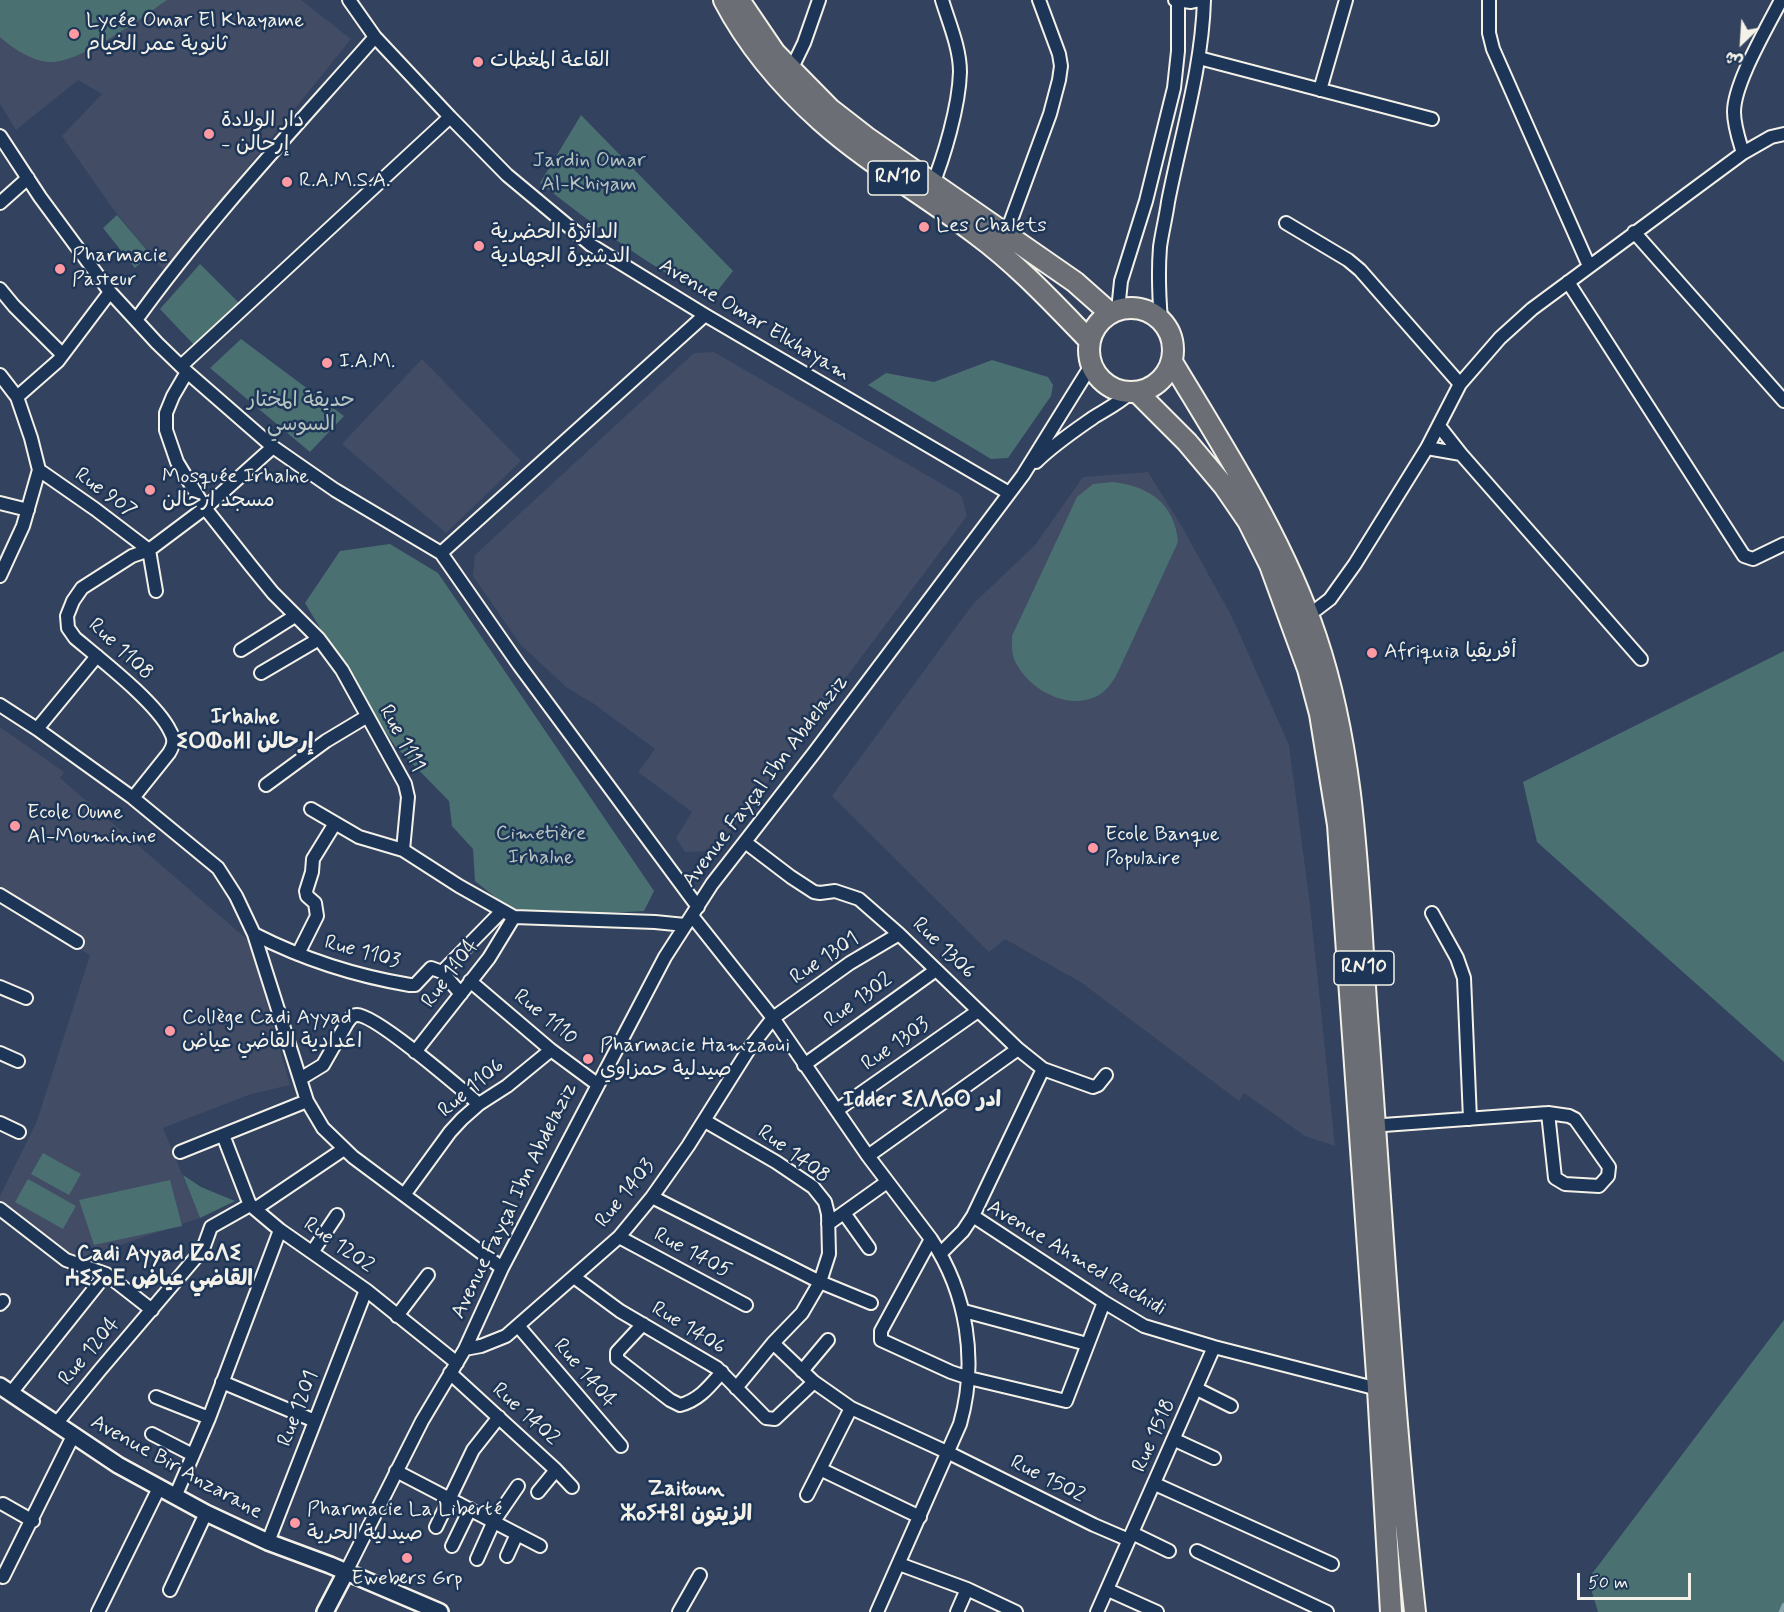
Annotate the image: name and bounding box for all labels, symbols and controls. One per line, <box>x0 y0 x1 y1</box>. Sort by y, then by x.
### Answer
place label: Lycée Omar El Khayame ثانوية عمر الخيام <box>86 9 304 59</box>
north arrow <box>1712 12 1772 72</box>
marker: Lycée Omar El Khayame ثانوية عمر الخيام <box>67 27 81 41</box>
text: ش <box>1722 46 1747 72</box>
place label: القاعة المغطات <box>490 49 610 75</box>
marker: القاعة المغطات <box>471 55 485 69</box>
place label: دار الولادة - إرحالن <box>221 109 304 159</box>
marker: دار الولادة - إرحالن <box>202 127 216 141</box>
park label: Jardin Omar Al-Khiyam <box>532 149 646 199</box>
road number: RN10 <box>868 161 928 195</box>
place label: R.A.M.S.A. <box>299 169 391 195</box>
marker: R.A.M.S.A. <box>280 175 294 189</box>
place label: Les Chalets <box>936 214 1047 240</box>
marker: Les Chalets <box>917 220 931 234</box>
place label: الدائرة الحضرية الدشيرة الجهادية <box>491 221 630 271</box>
marker: الدائرة الحضرية الدشيرة الجهادية <box>472 239 486 253</box>
place label: Pharmacie Pasteur <box>72 244 168 294</box>
street label: Avenue Omar Elkhayam <box>654 254 854 388</box>
marker: Pharmacie Pasteur <box>53 262 67 276</box>
place label: I.A.M. <box>339 350 395 376</box>
marker: I.A.M. <box>320 356 334 370</box>
park label: حديقة المختار السوسي <box>247 389 355 439</box>
street label: Rue 907 <box>69 463 141 525</box>
place label: Mosquée Irhalne مسجد ارحالن <box>162 465 309 515</box>
marker: Mosquée Irhalne مسجد ارحالن <box>143 483 157 497</box>
street label: Rue 1108 <box>82 614 158 686</box>
place label: Afriquia أفريقيا <box>1384 640 1516 666</box>
marker: Afriquia أفريقيا <box>1365 646 1379 660</box>
street label: Avenue Fayçal Ibn Abdelaziz <box>678 671 854 893</box>
street label: Rue 1111 <box>372 701 430 777</box>
district label: Irhalne ⵉⵔⵀⴰⵍⵏ إرحالن <box>177 705 313 756</box>
place label: Ecole Oume Al-Mouminine <box>27 801 156 851</box>
marker: Ecole Oume Al-Mouminine <box>8 819 22 833</box>
park label: Cimetière Irhalne <box>496 822 586 872</box>
place label: Ecole Banque Populaire <box>1105 823 1220 873</box>
marker: Ecole Banque Populaire <box>1086 841 1100 855</box>
street label: Rue 1306 <box>906 913 980 985</box>
street label: Rue 1301 <box>786 927 864 991</box>
street label: Rue 1103 <box>321 931 403 975</box>
street label: Rue 1104 <box>417 934 485 1014</box>
road number: RN10 <box>1334 951 1394 985</box>
street label: Rue 1302 <box>820 968 898 1034</box>
street label: Rue 1110 <box>508 985 582 1051</box>
place label: Collège Cadi Ayyad اعدادية القاضي عياض <box>182 1006 362 1056</box>
street label: Rue 1303 <box>857 1013 935 1077</box>
marker: Collège Cadi Ayyad اعدادية القاضي عياض <box>163 1024 177 1038</box>
place label: Pharmacie Hamzaoui صيدلية حمزاوي <box>600 1034 790 1084</box>
marker: Pharmacie Hamzaoui صيدلية حمزاوي <box>581 1052 595 1066</box>
street label: Rue 1106 <box>434 1054 510 1124</box>
street label: Avenue Fayçal Ibn Abdelaziz <box>447 1079 583 1323</box>
district label: Idder ⵉⴷⴷⴰⵔ ادر <box>843 1088 1001 1114</box>
street label: Rue 1408 <box>752 1120 834 1190</box>
street label: Rue 1403 <box>591 1155 661 1233</box>
street label: Avenue Ahmed Rachidi <box>982 1195 1170 1323</box>
street label: Rue 1202 <box>298 1213 378 1279</box>
street label: Rue 1405 <box>649 1223 735 1285</box>
district label: Cadi Ayyad ⵇⴰⴷⵉ ⵄⵉⵢⴰⴹ القاضي عياض <box>65 1242 253 1294</box>
street label: Rue 1406 <box>646 1297 730 1361</box>
street label: Rue 1204 <box>54 1312 126 1392</box>
street label: Rue 1404 <box>547 1334 621 1414</box>
street label: Rue 1201 <box>273 1367 325 1451</box>
street label: Rue 1402 <box>486 1378 564 1452</box>
street label: Rue 1518 <box>1128 1395 1182 1477</box>
street label: Avenue Bir Anzarane <box>86 1410 266 1526</box>
street label: Rue 1502 <box>1005 1451 1089 1509</box>
district label: Zaitoun ⵣⴰⵢⵜⵓⵏ الزيتون <box>620 1477 752 1528</box>
place label: Pharmacie La Liberté صيدلية الحرية <box>307 1498 502 1548</box>
marker: Pharmacie La Liberté صيدلية الحرية <box>288 1516 302 1530</box>
marker: Ewebers Grp <box>400 1551 414 1565</box>
scale bar <box>1580 1561 1694 1599</box>
place label: Ewebers Grp <box>351 1567 463 1593</box>
text: 50 m <box>1588 1571 1628 1595</box>

